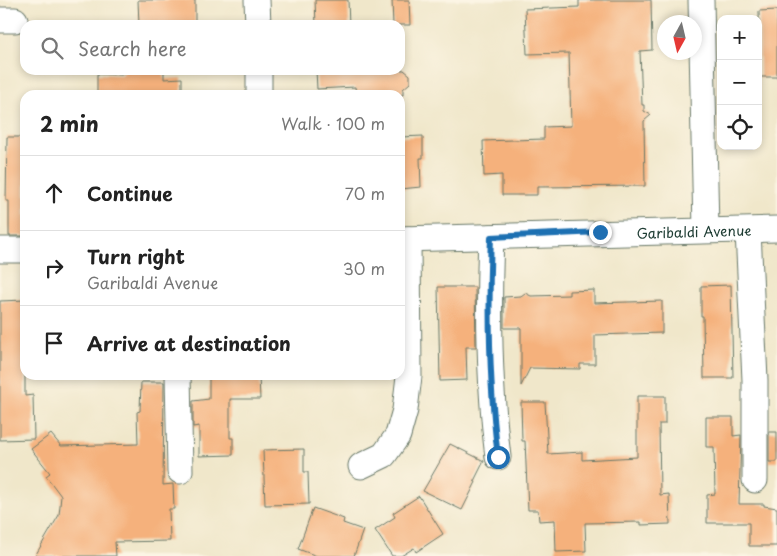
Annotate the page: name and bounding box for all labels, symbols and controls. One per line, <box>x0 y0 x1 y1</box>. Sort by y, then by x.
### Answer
north arrow <box>657 15 702 60</box>
map controls <box>717 15 762 150</box>
button: + <box>717 15 762 60</box>
search box <box>20 20 405 75</box>
icon: search <box>38 34 66 62</box>
text: Search here <box>78 34 187 62</box>
button: − <box>717 60 762 105</box>
button: locate <box>717 105 762 150</box>
text: 2 min <box>40 107 99 139</box>
text: Walk · 100 m <box>281 111 385 135</box>
icon: ahead <box>40 179 68 207</box>
text: Continue <box>87 179 173 207</box>
text: 70 m <box>345 181 385 205</box>
street label: Garibaldi Avenue <box>636 219 752 243</box>
route end <box>589 221 612 244</box>
text: Turn right <box>87 242 185 270</box>
icon: right <box>40 254 68 282</box>
text: 30 m <box>343 256 385 280</box>
text: Garibaldi Avenue <box>87 270 218 294</box>
icon: arrive <box>40 329 68 357</box>
text: Arrive at destination <box>87 329 291 357</box>
route start <box>487 446 510 469</box>

